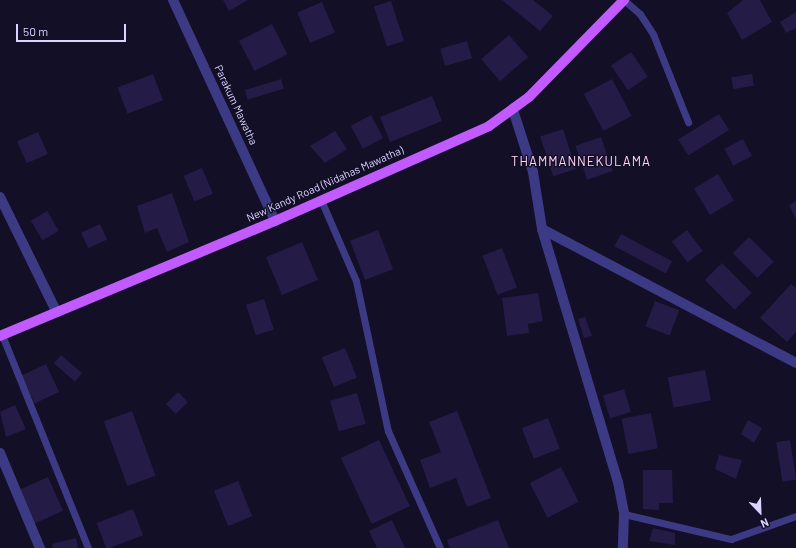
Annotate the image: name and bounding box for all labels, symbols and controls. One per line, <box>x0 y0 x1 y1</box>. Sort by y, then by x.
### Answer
scale bar <box>18 16 128 42</box>
text: 50 m <box>23 24 48 38</box>
street label: Parakum Mawatha <box>212 63 260 147</box>
street label: New Kandy Road (Nidahas Mawatha) <box>245 143 405 225</box>
district label: THAMMANNEKULAMA <box>511 153 651 169</box>
north arrow <box>740 492 780 532</box>
text: N <box>759 516 771 531</box>

